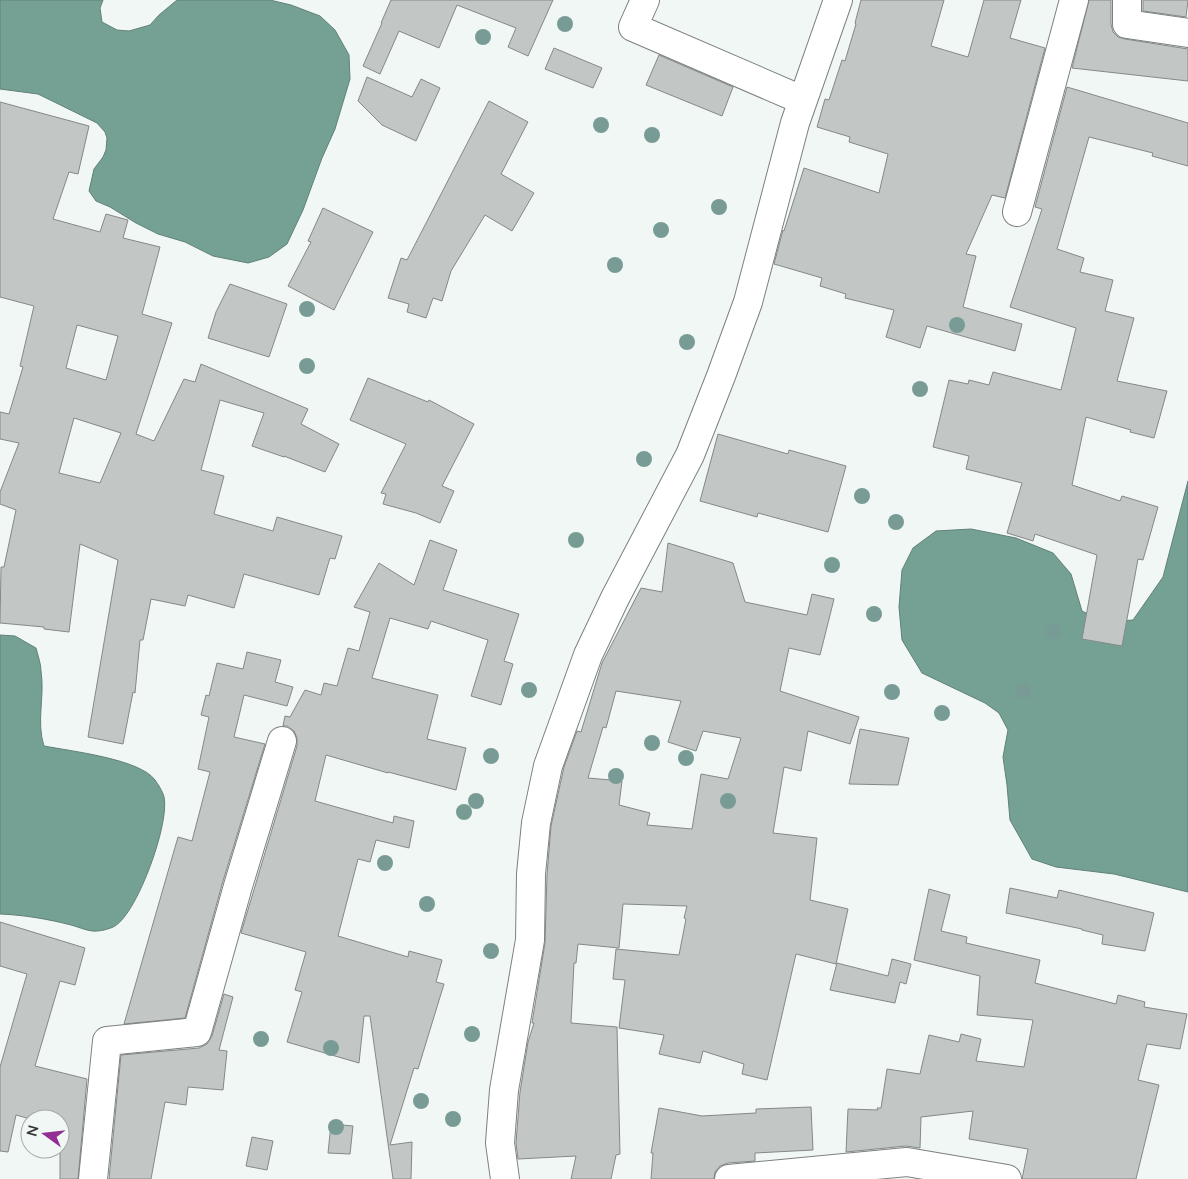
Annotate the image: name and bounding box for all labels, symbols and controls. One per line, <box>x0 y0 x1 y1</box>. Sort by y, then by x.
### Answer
north arrow <box>20 1109 70 1159</box>
text: N <box>22 1123 42 1138</box>

